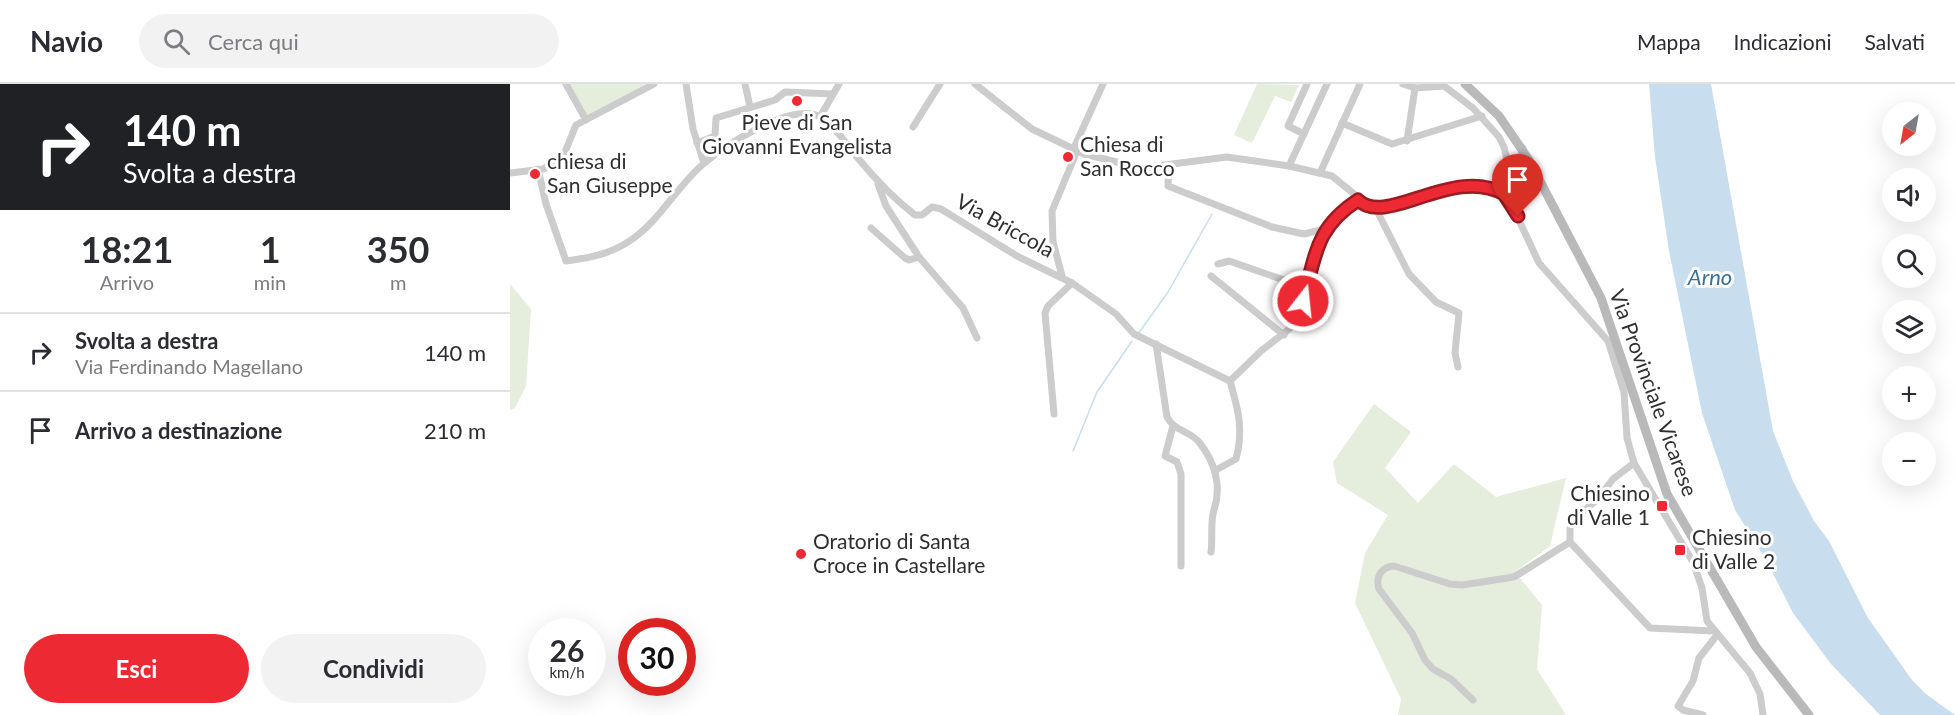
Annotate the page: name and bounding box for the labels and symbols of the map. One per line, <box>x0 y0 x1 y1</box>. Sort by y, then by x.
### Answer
marker: Pieve di San Giovanni Evangelista <box>790 94 804 108</box>
north arrow <box>1882 102 1936 156</box>
place label: Pieve di San Giovanni Evangelista <box>702 109 892 158</box>
place label: Chiesa di San Rocco <box>1080 131 1175 180</box>
place label: chiesa di San Giuseppe <box>547 148 673 197</box>
marker: Chiesa di San Rocco <box>1061 150 1075 164</box>
pin <box>1492 154 1543 216</box>
marker: chiesa di San Giuseppe <box>528 167 542 181</box>
street label: Via Briccola <box>952 188 1059 262</box>
water label: Arno <box>1687 263 1732 290</box>
position arrow <box>1271 269 1335 333</box>
street label: Via Provinciale Vicarese <box>1605 286 1703 499</box>
place label: Chiesino di Valle 1 <box>1567 480 1650 529</box>
marker: Chiesino di Valle 1 <box>1655 499 1669 513</box>
place label: Chiesino di Valle 2 <box>1692 524 1775 573</box>
place label: Oratorio di Santa Croce in Castellare <box>813 528 985 577</box>
marker: Chiesino di Valle 2 <box>1673 543 1687 557</box>
marker: Oratorio di Santa Croce in Castellare <box>794 547 808 561</box>
speed limit sign: 30 <box>618 618 696 696</box>

